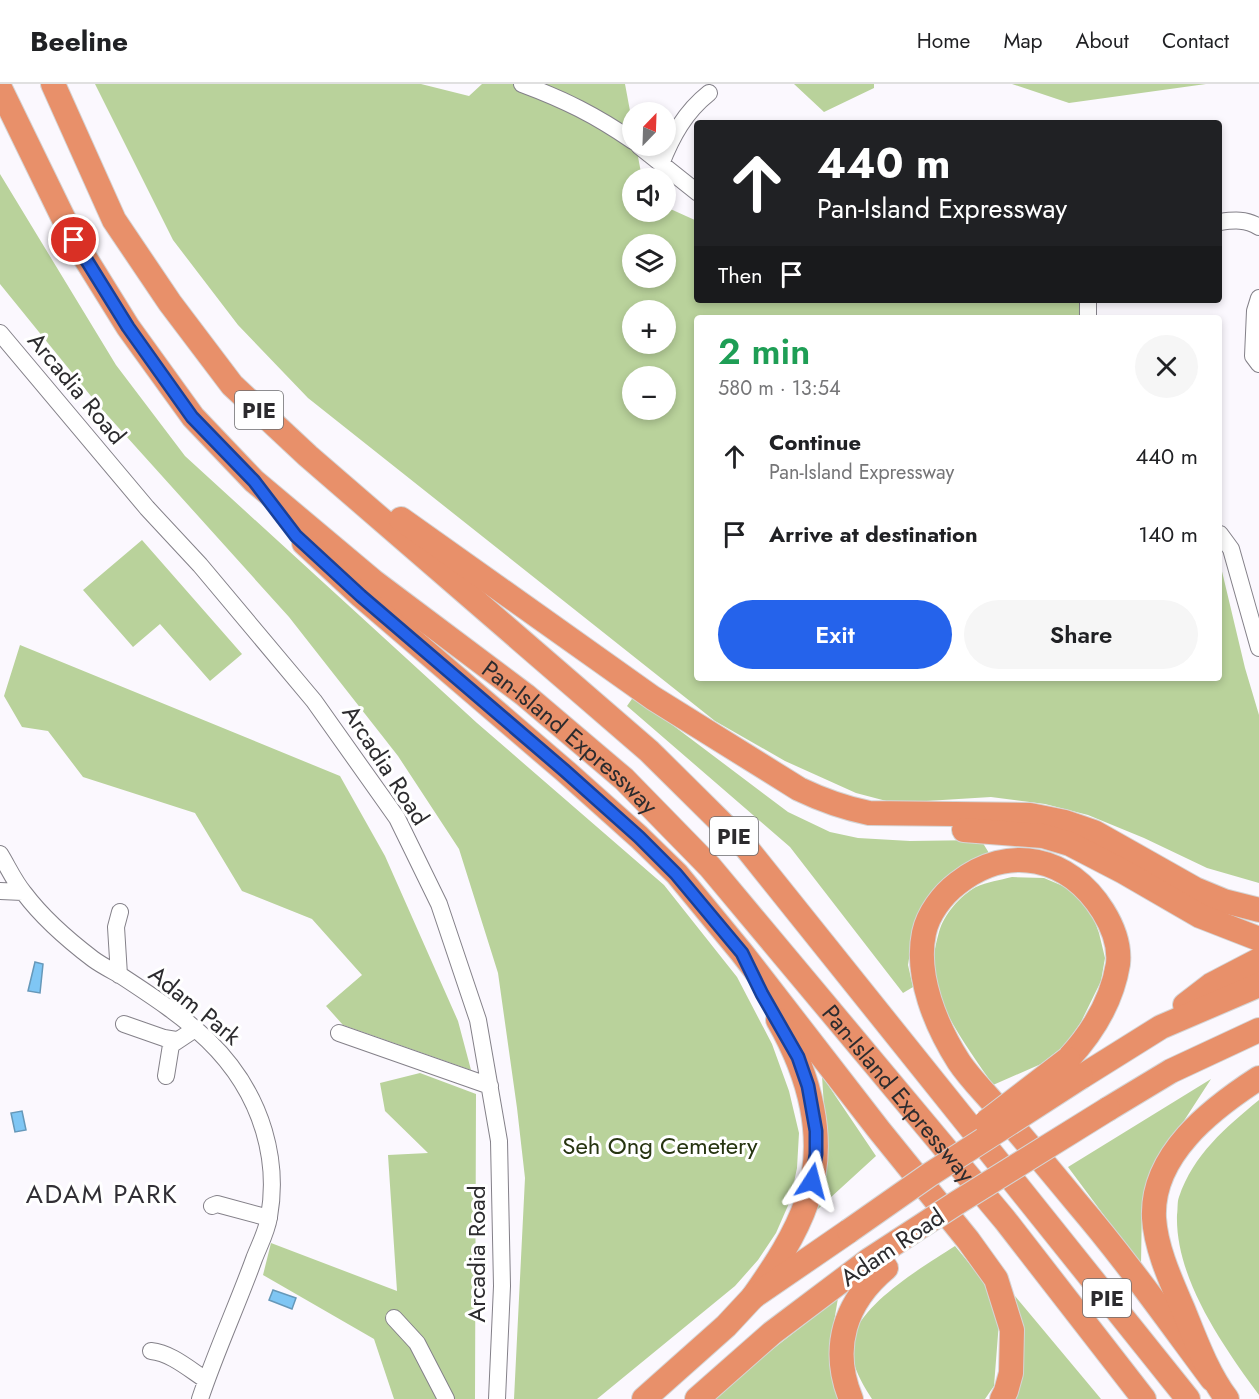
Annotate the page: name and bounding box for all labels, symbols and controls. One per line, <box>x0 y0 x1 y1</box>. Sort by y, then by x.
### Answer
text: Beeline <box>30 21 128 62</box>
text: Home <box>917 26 970 56</box>
text: Map <box>1003 26 1043 56</box>
text: About <box>1076 26 1129 56</box>
text: Contact <box>1162 26 1229 56</box>
north arrow <box>622 102 676 156</box>
map controls <box>622 102 676 420</box>
text: 440 m <box>817 133 950 194</box>
icon: ahead <box>718 144 796 222</box>
button: sound <box>622 168 676 222</box>
text: Pan-Island Expressway <box>817 189 1067 228</box>
pin <box>48 214 99 265</box>
icon: arrive <box>57 223 90 256</box>
button: layers <box>622 234 676 288</box>
icon: arrive <box>775 258 808 291</box>
text: Then <box>718 259 763 291</box>
button: + <box>622 300 676 354</box>
street label: Arcadia Road <box>20 324 134 452</box>
text: 2 min <box>718 325 810 377</box>
button: close <box>1135 335 1198 398</box>
button: − <box>622 366 676 420</box>
text: 580 m · 13:54 <box>718 374 841 403</box>
road number: PIE <box>235 391 283 429</box>
text: Continue <box>769 426 861 458</box>
icon: ahead <box>718 440 751 473</box>
text: 440 m <box>1135 440 1198 472</box>
text: Pan-Island Expressway <box>769 458 954 487</box>
icon: arrive <box>718 518 751 551</box>
text: Arrive at destination <box>769 518 978 550</box>
text: 140 m <box>1138 518 1198 550</box>
button: Exit <box>718 600 952 669</box>
button: Share <box>964 600 1198 669</box>
street label: Pan-Island Expressway <box>475 651 667 822</box>
street label: Arcadia Road <box>334 698 438 832</box>
road number: PIE <box>710 817 758 855</box>
street label: Adam Park <box>141 957 249 1053</box>
street label: Pan-Island Expressway <box>814 997 984 1190</box>
park label: Seh Ong Cemetery <box>562 1128 758 1163</box>
position arrow <box>780 1149 844 1213</box>
district label: ADAM PARK <box>26 1175 178 1213</box>
street label: Arcadia Road <box>459 1185 494 1323</box>
street label: Adam Road <box>833 1199 951 1295</box>
road number: PIE <box>1083 1279 1131 1317</box>

